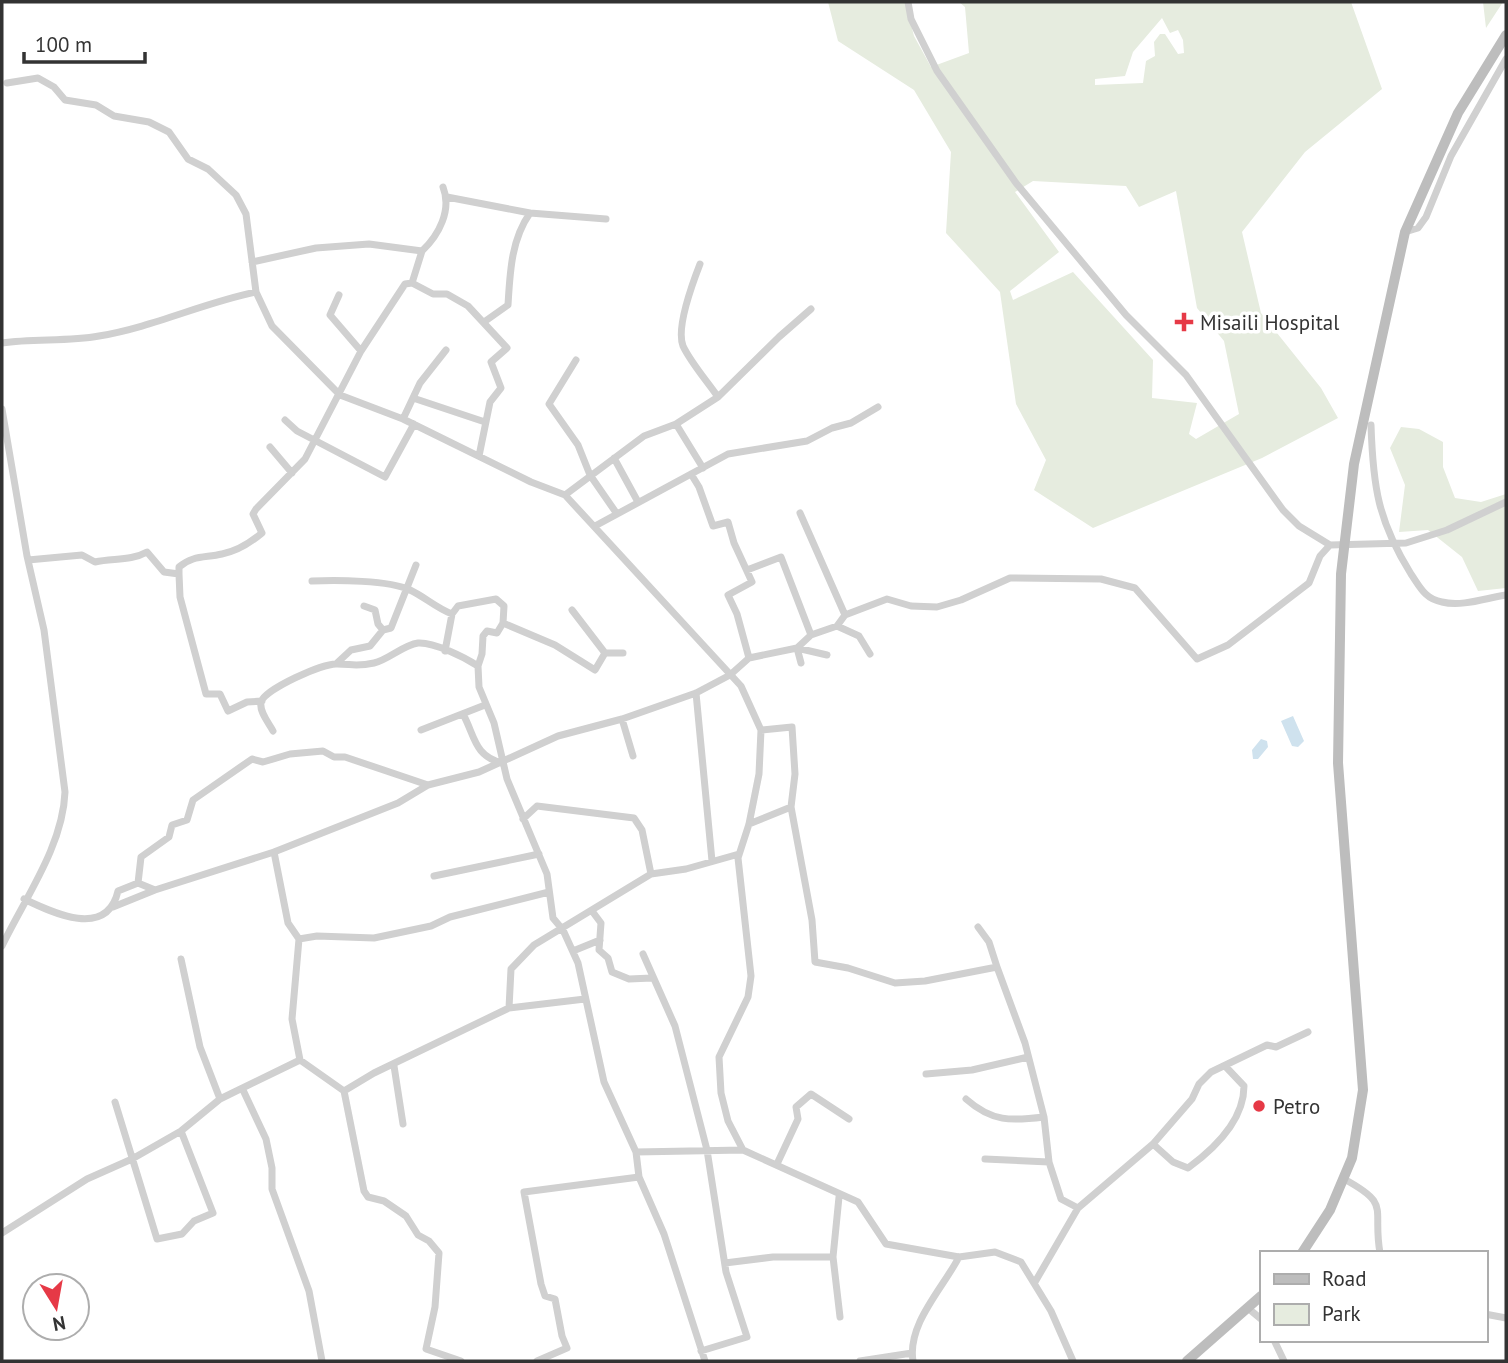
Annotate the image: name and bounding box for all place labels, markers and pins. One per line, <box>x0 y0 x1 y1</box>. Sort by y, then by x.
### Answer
place label: Misaili Hospital <box>1200 309 1339 336</box>
marker: Misaili Hospital <box>1174 312 1194 332</box>
place label: Petro <box>1273 1093 1320 1120</box>
marker: Petro <box>1251 1098 1267 1114</box>

